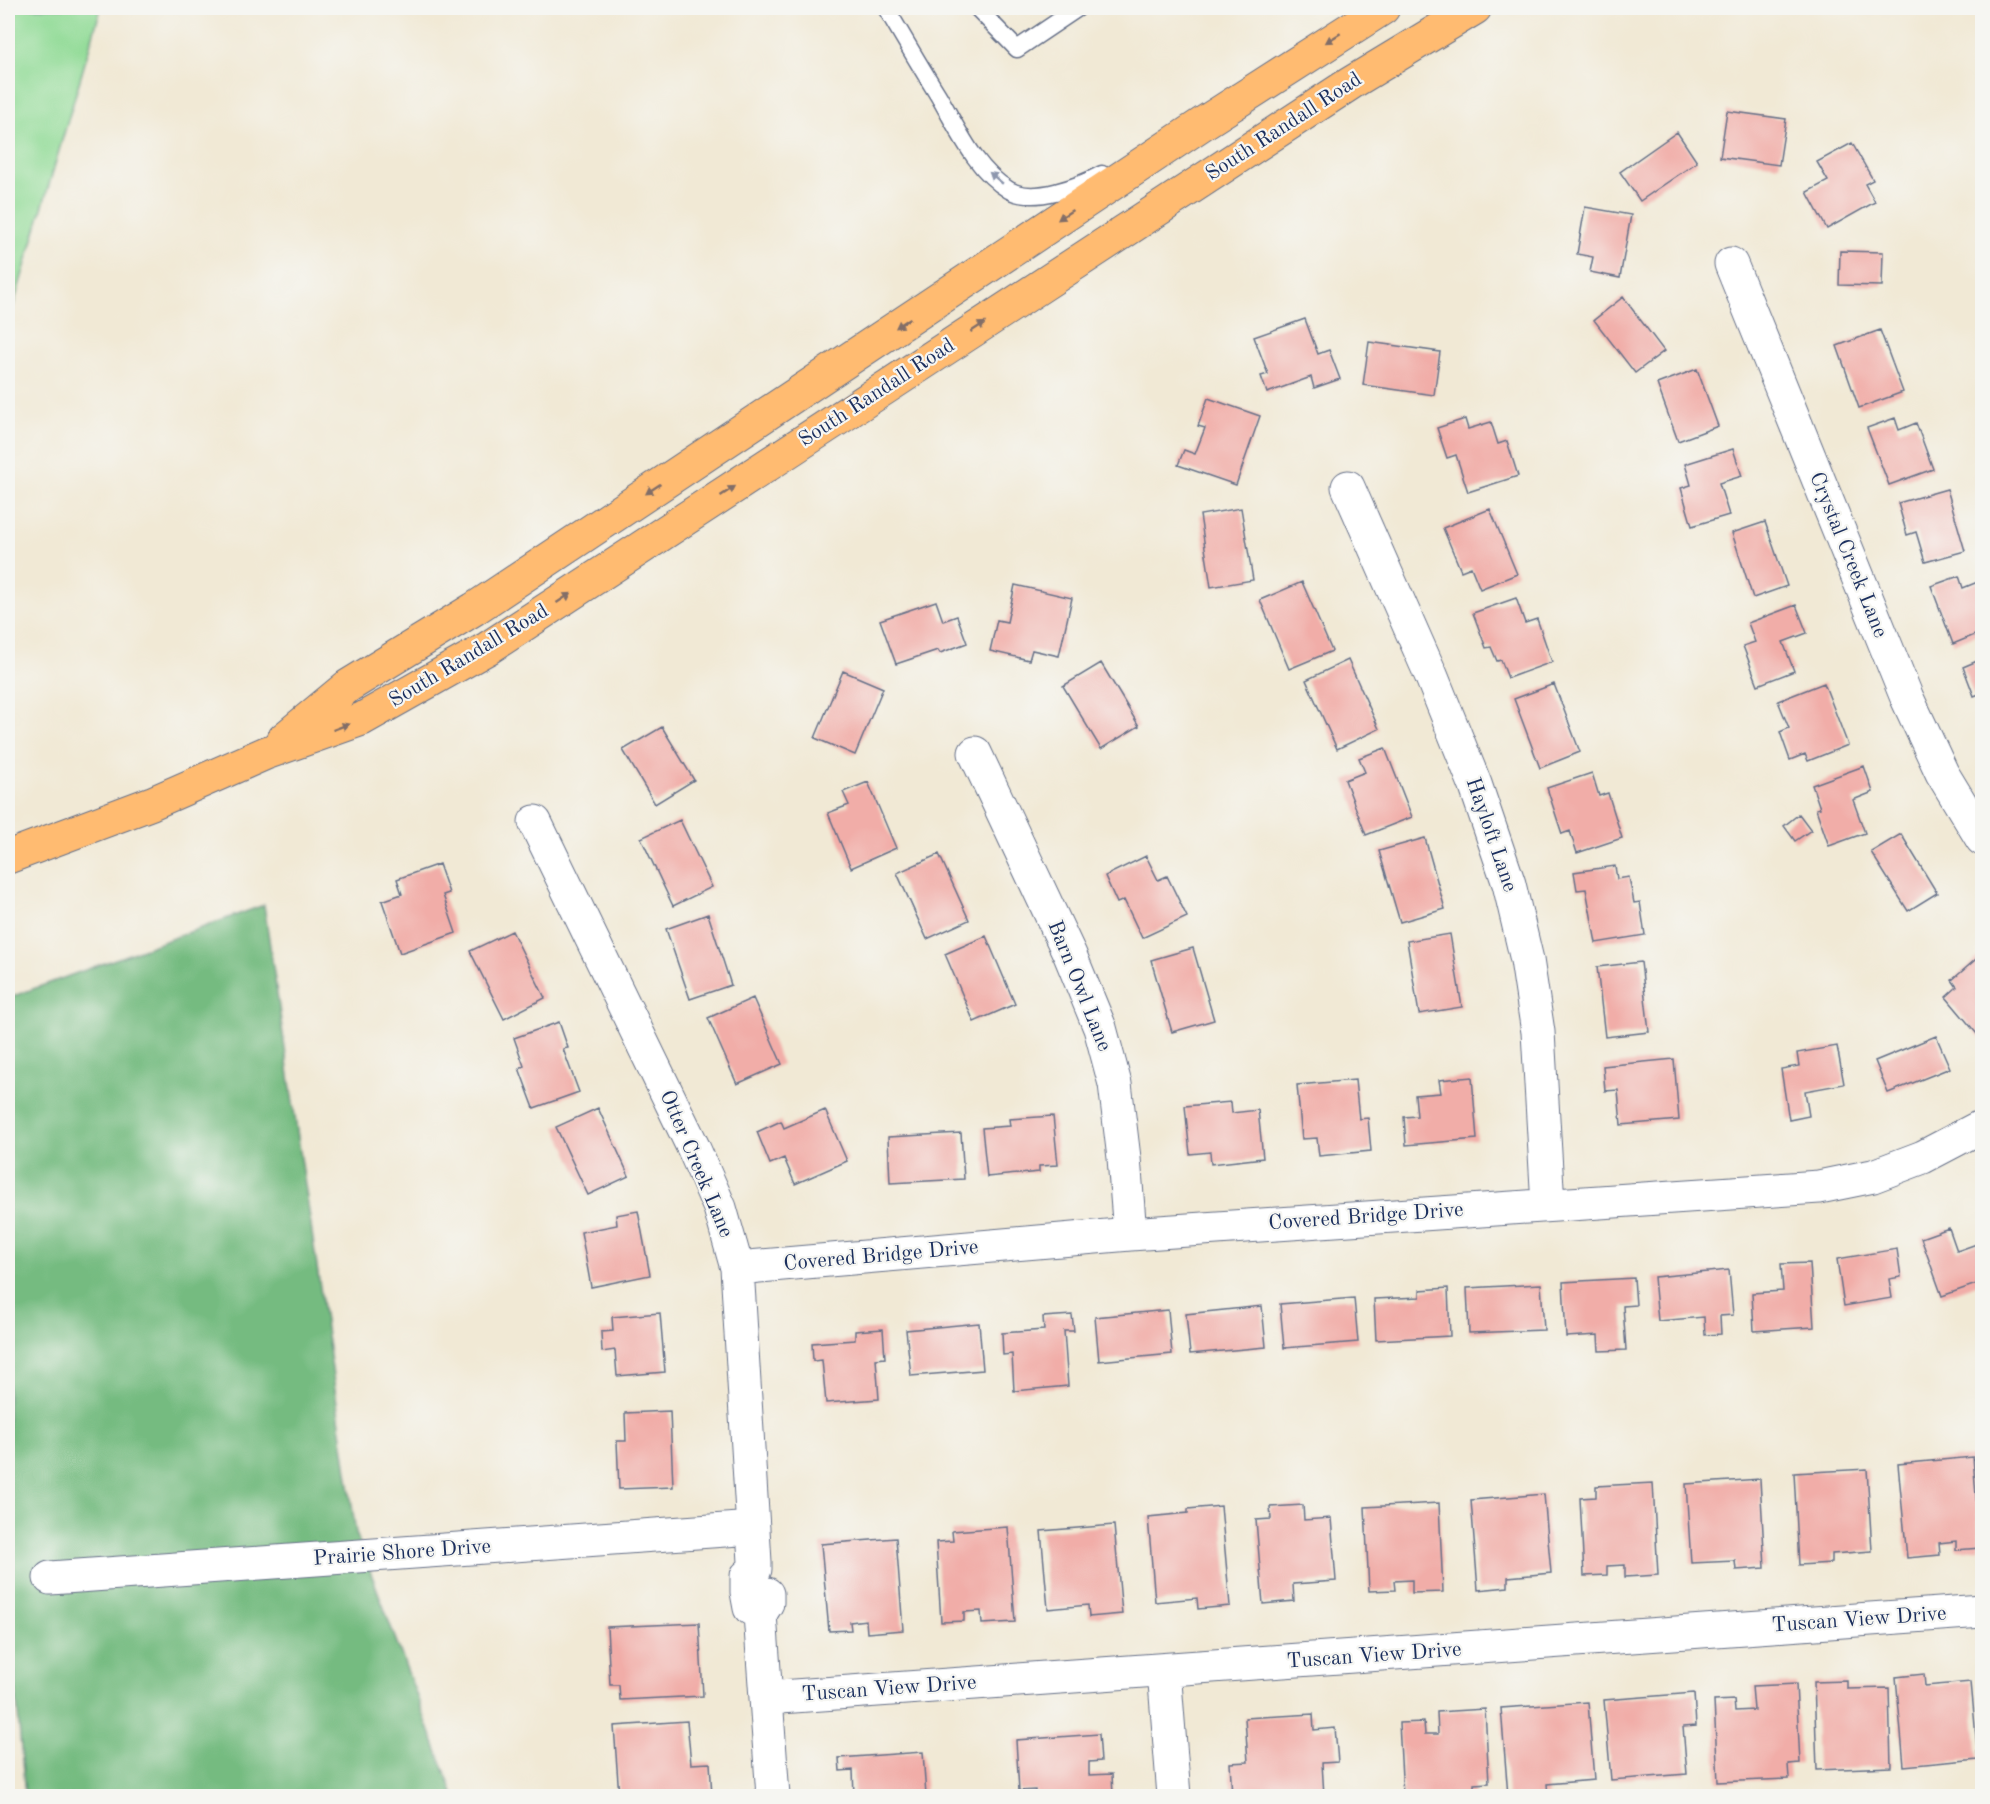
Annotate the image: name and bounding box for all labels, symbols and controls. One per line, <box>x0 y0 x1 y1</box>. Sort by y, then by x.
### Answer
one-way arrow <box>1325 32 1341 43</box>
street label: South Randall Road <box>1202 69 1366 185</box>
one-way arrow <box>989 172 1004 185</box>
one-way arrow <box>1058 209 1074 221</box>
one-way arrow <box>895 317 911 328</box>
one-way arrow <box>970 321 986 333</box>
street label: South Randall Road <box>795 335 959 451</box>
street label: Crystal Creek Lane <box>1805 469 1891 641</box>
one-way arrow <box>646 483 662 495</box>
one-way arrow <box>719 486 736 497</box>
one-way arrow <box>556 593 573 604</box>
street label: South Randall Road <box>386 600 552 712</box>
one-way arrow <box>332 721 350 731</box>
street label: Hayloft Lane <box>1462 775 1520 895</box>
street label: Barn Owl Lane <box>1043 918 1115 1054</box>
street label: Otter Creek Lane <box>656 1087 736 1241</box>
street label: Covered Bridge Drive <box>1268 1200 1464 1234</box>
street label: Covered Bridge Drive <box>783 1237 979 1275</box>
street label: Prairie Shore Drive <box>312 1536 492 1570</box>
street label: Tuscan View Drive <box>1771 1603 1947 1637</box>
street label: Tuscan View Drive <box>1286 1639 1462 1673</box>
street label: Tuscan View Drive <box>801 1672 977 1706</box>

